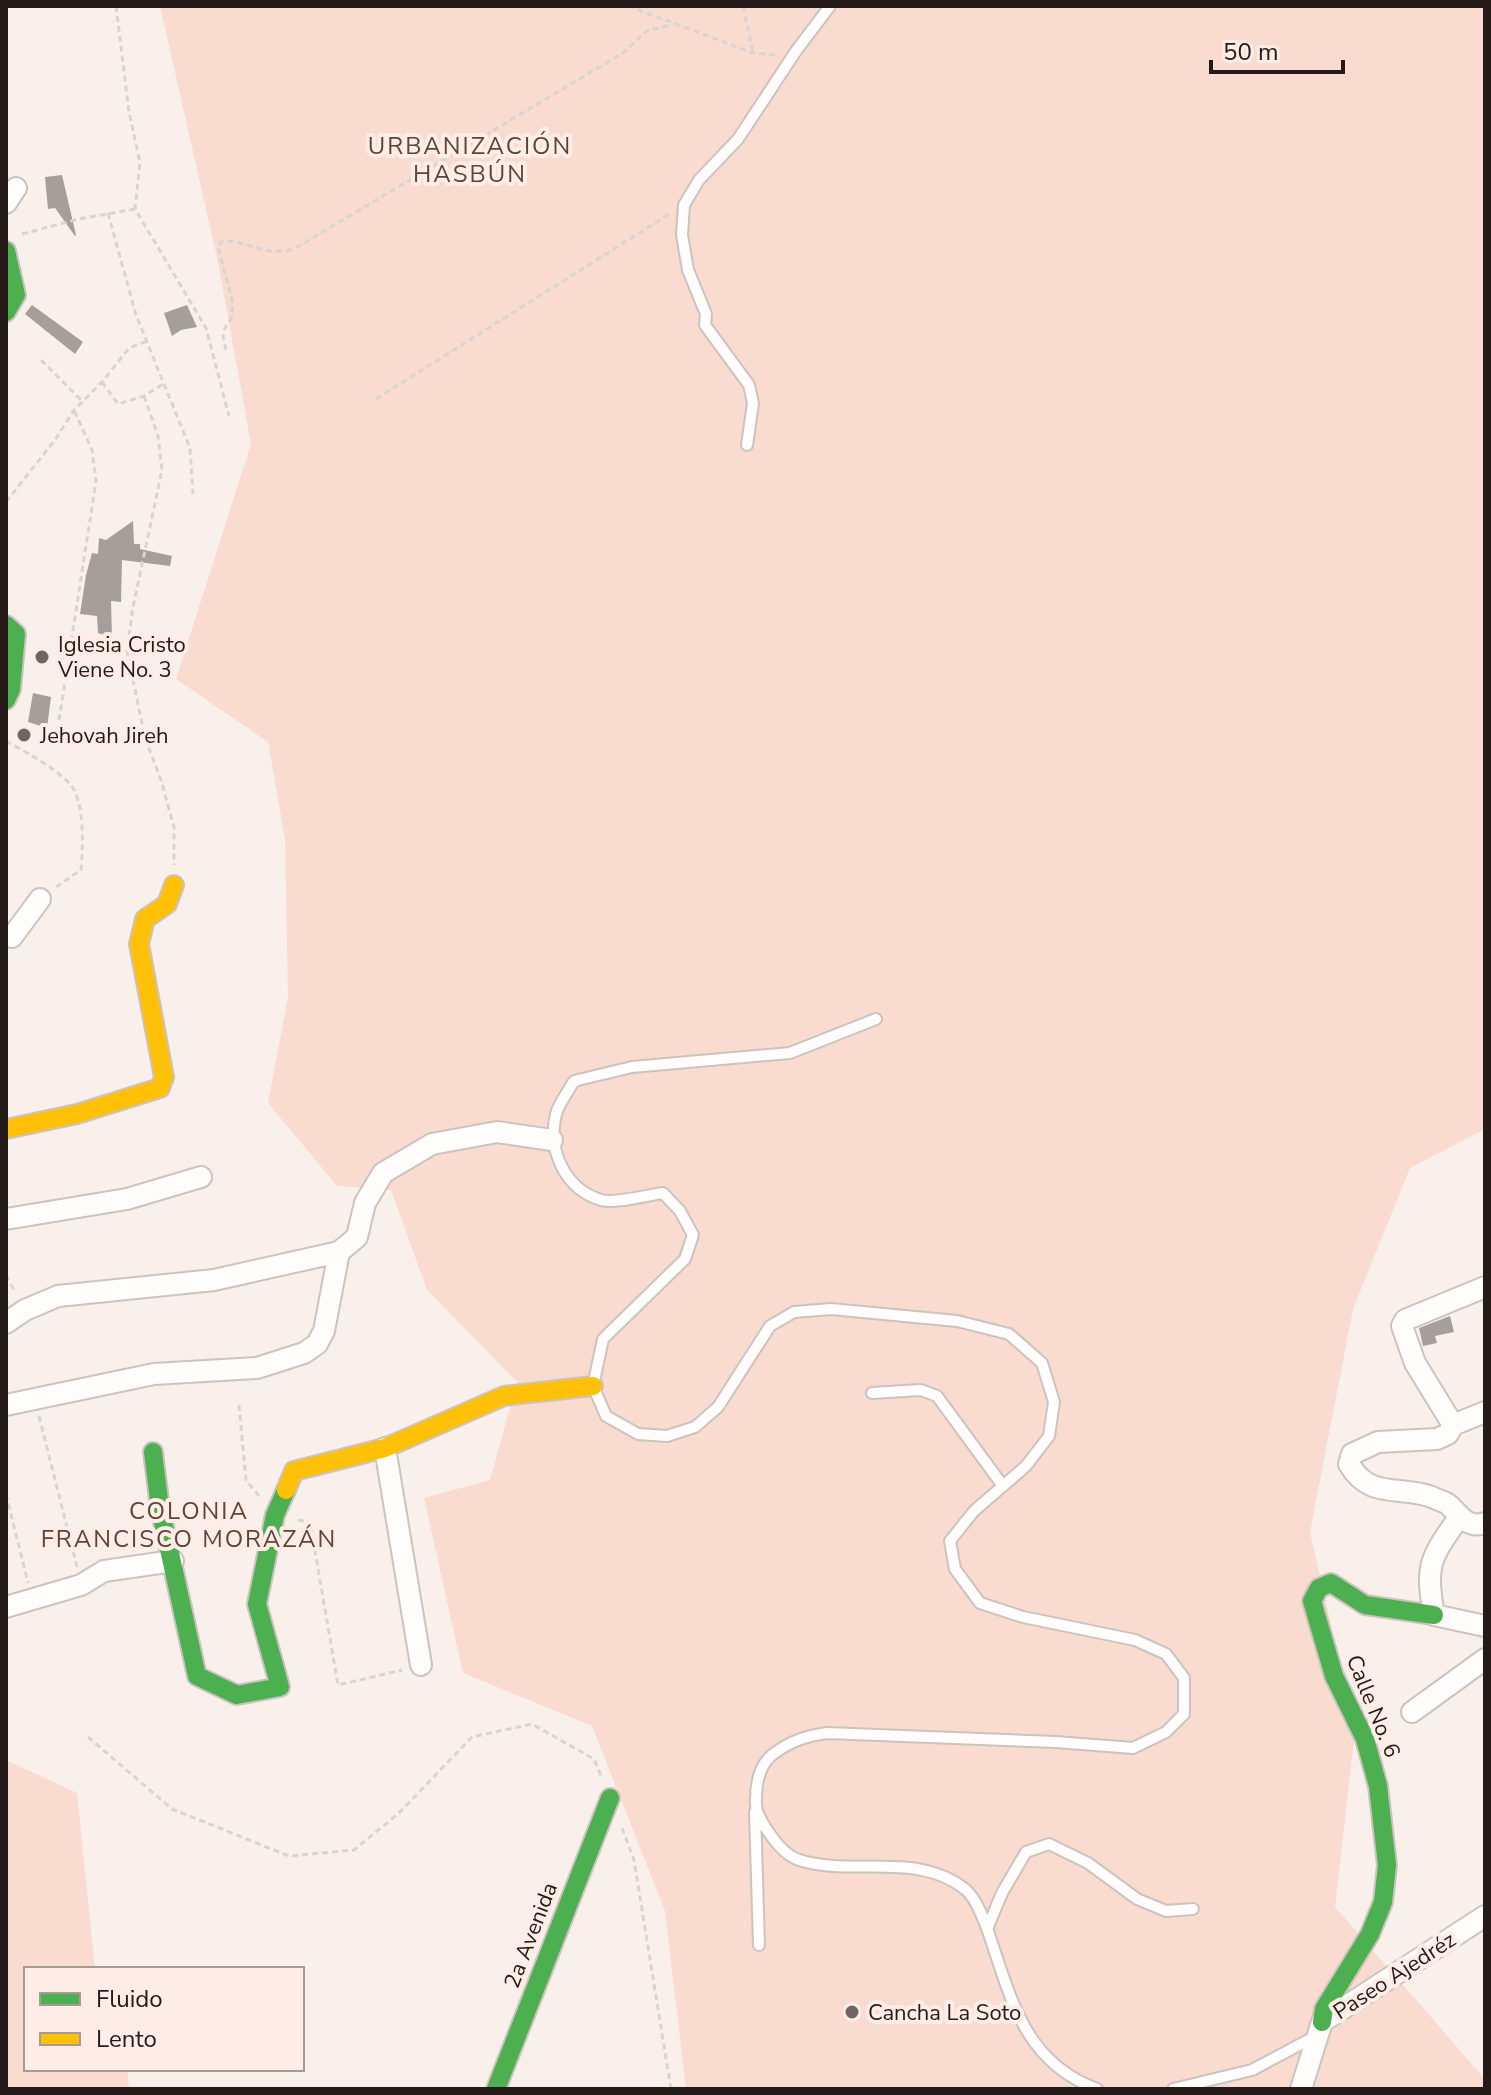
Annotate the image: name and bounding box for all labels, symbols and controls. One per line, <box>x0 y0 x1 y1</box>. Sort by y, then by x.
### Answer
scale bar <box>1211 24 1343 74</box>
text: 50 m <box>1223 36 1279 68</box>
district label: URBANIZACIÓN HASBÚN <box>368 130 572 190</box>
place label: Iglesia Cristo Viene No. 3 <box>57 630 186 685</box>
marker: Iglesia Cristo Viene No. 3 <box>33 648 51 666</box>
place label: Jehovah Jireh <box>39 721 169 751</box>
marker: Jehovah Jireh <box>15 726 33 744</box>
district label: COLONIA FRANCISCO MORAZÁN <box>41 1495 337 1555</box>
street label: Calle No. 6 <box>1339 1651 1407 1762</box>
street label: 2a Avenida <box>497 1878 565 1993</box>
street label: Paseo Ajedréz <box>1327 1925 1462 2027</box>
legend <box>24 1967 304 2071</box>
text: Fluido <box>96 1983 163 2015</box>
place label: Cancha La Soto <box>868 1998 1021 2028</box>
marker: Cancha La Soto <box>843 2003 861 2021</box>
text: Lento <box>96 2023 157 2055</box>

